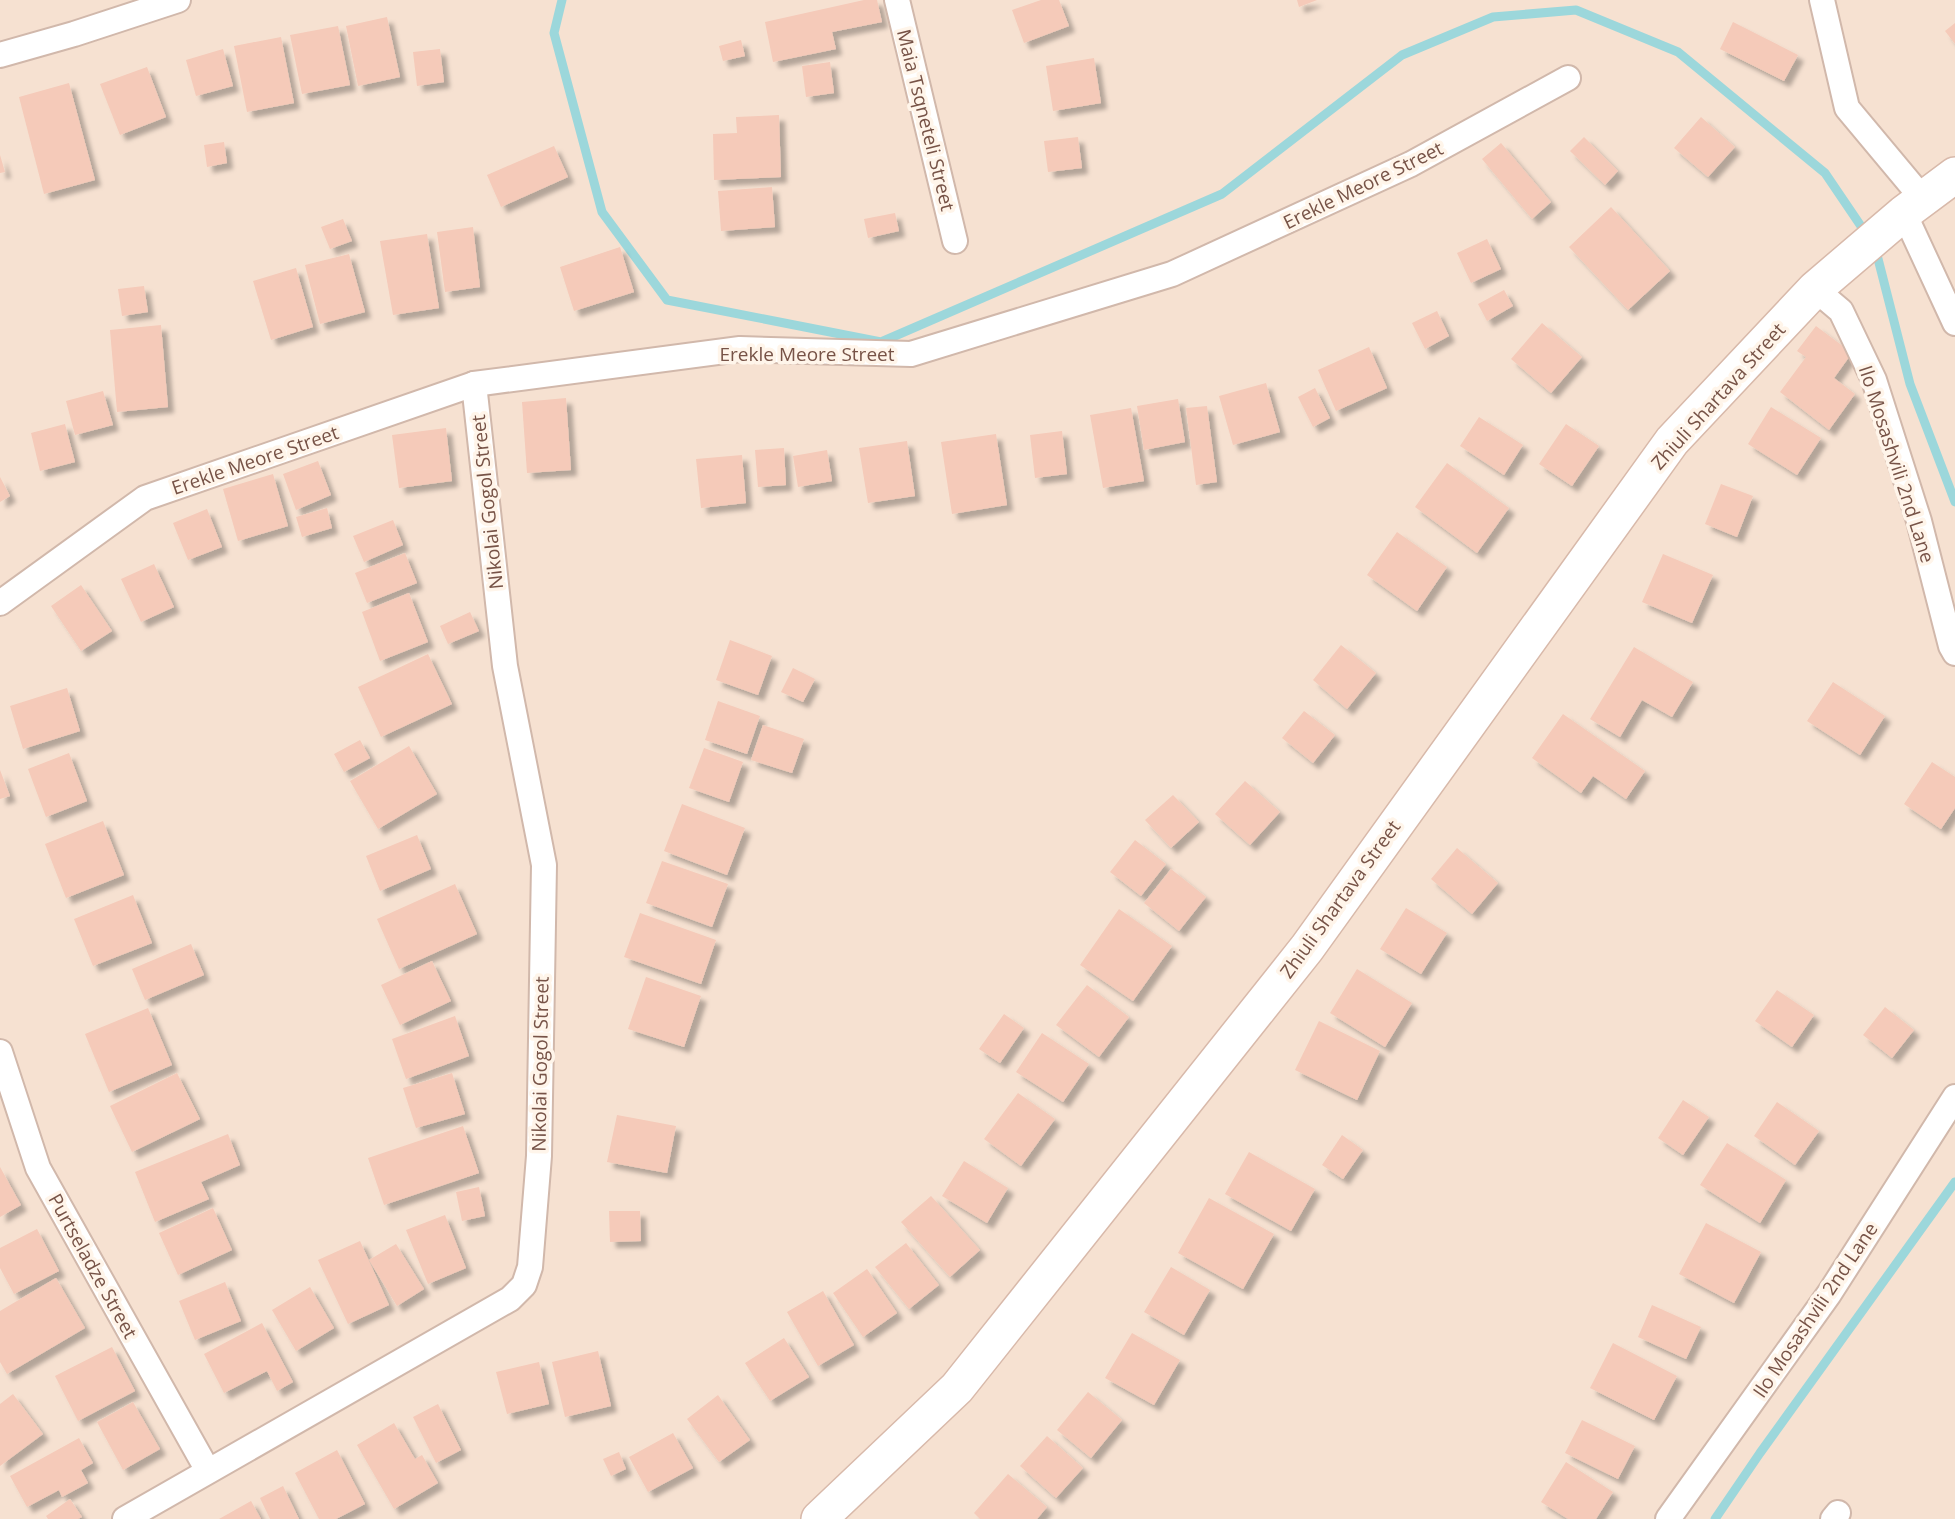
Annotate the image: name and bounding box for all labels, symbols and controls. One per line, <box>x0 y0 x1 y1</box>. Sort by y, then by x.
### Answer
street label: Maia Tsqneteli Street <box>891 26 961 214</box>
street label: Erekle Meore Street <box>1279 135 1448 235</box>
street label: Zhiuli Shartava Street <box>1645 317 1791 475</box>
street label: Erekle Meore Street <box>720 341 895 367</box>
street label: Ilo Mosashvili 2nd Lane <box>1853 362 1941 566</box>
street label: Nikolai Gogol Street <box>465 413 509 591</box>
street label: Erekle Meore Street <box>168 419 342 501</box>
street label: Zhiuli Shartava Street <box>1274 815 1406 983</box>
street label: Nikolai Gogol Street <box>525 976 555 1152</box>
street label: Purtseladze Street <box>42 1189 144 1343</box>
street label: Ilo Mosashvili 2nd Lane <box>1747 1217 1883 1403</box>

